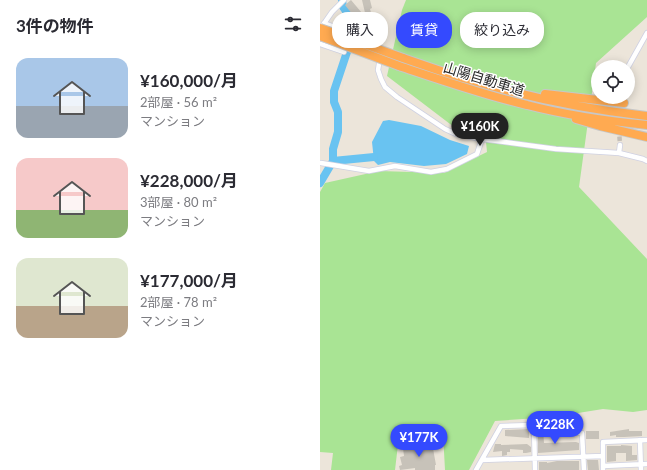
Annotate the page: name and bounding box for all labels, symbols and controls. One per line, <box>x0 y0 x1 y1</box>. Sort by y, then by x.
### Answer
chip: 購入 <box>332 12 388 48</box>
chip: 賃貸 <box>396 12 452 48</box>
chip: 絞り込み <box>460 12 544 48</box>
icon: filters <box>282 13 304 35</box>
text: 3件の物件 <box>16 15 94 36</box>
street label: 山陽自動車道 <box>441 58 527 99</box>
map controls <box>591 60 635 104</box>
button: locate <box>591 60 635 104</box>
text: ¥160,000/月 <box>140 70 238 91</box>
icon: home <box>48 74 96 122</box>
text: 2部屋 · 56 m² <box>140 94 217 110</box>
text: マンション <box>140 113 205 129</box>
pin: ¥160K <box>452 113 508 147</box>
text: ¥160K <box>460 118 500 134</box>
text: ¥228,000/月 <box>140 170 238 191</box>
icon: home <box>48 174 96 222</box>
text: 3部屋 · 80 m² <box>140 194 217 210</box>
text: マンション <box>140 213 205 229</box>
text: ¥177,000/月 <box>140 270 238 291</box>
icon: home <box>48 274 96 322</box>
text: 2部屋 · 78 m² <box>140 294 217 310</box>
text: マンション <box>140 313 205 329</box>
pin: ¥228K <box>527 411 583 445</box>
text: ¥228K <box>535 416 575 432</box>
pin: ¥177K <box>391 424 447 458</box>
text: ¥177K <box>399 429 439 445</box>

